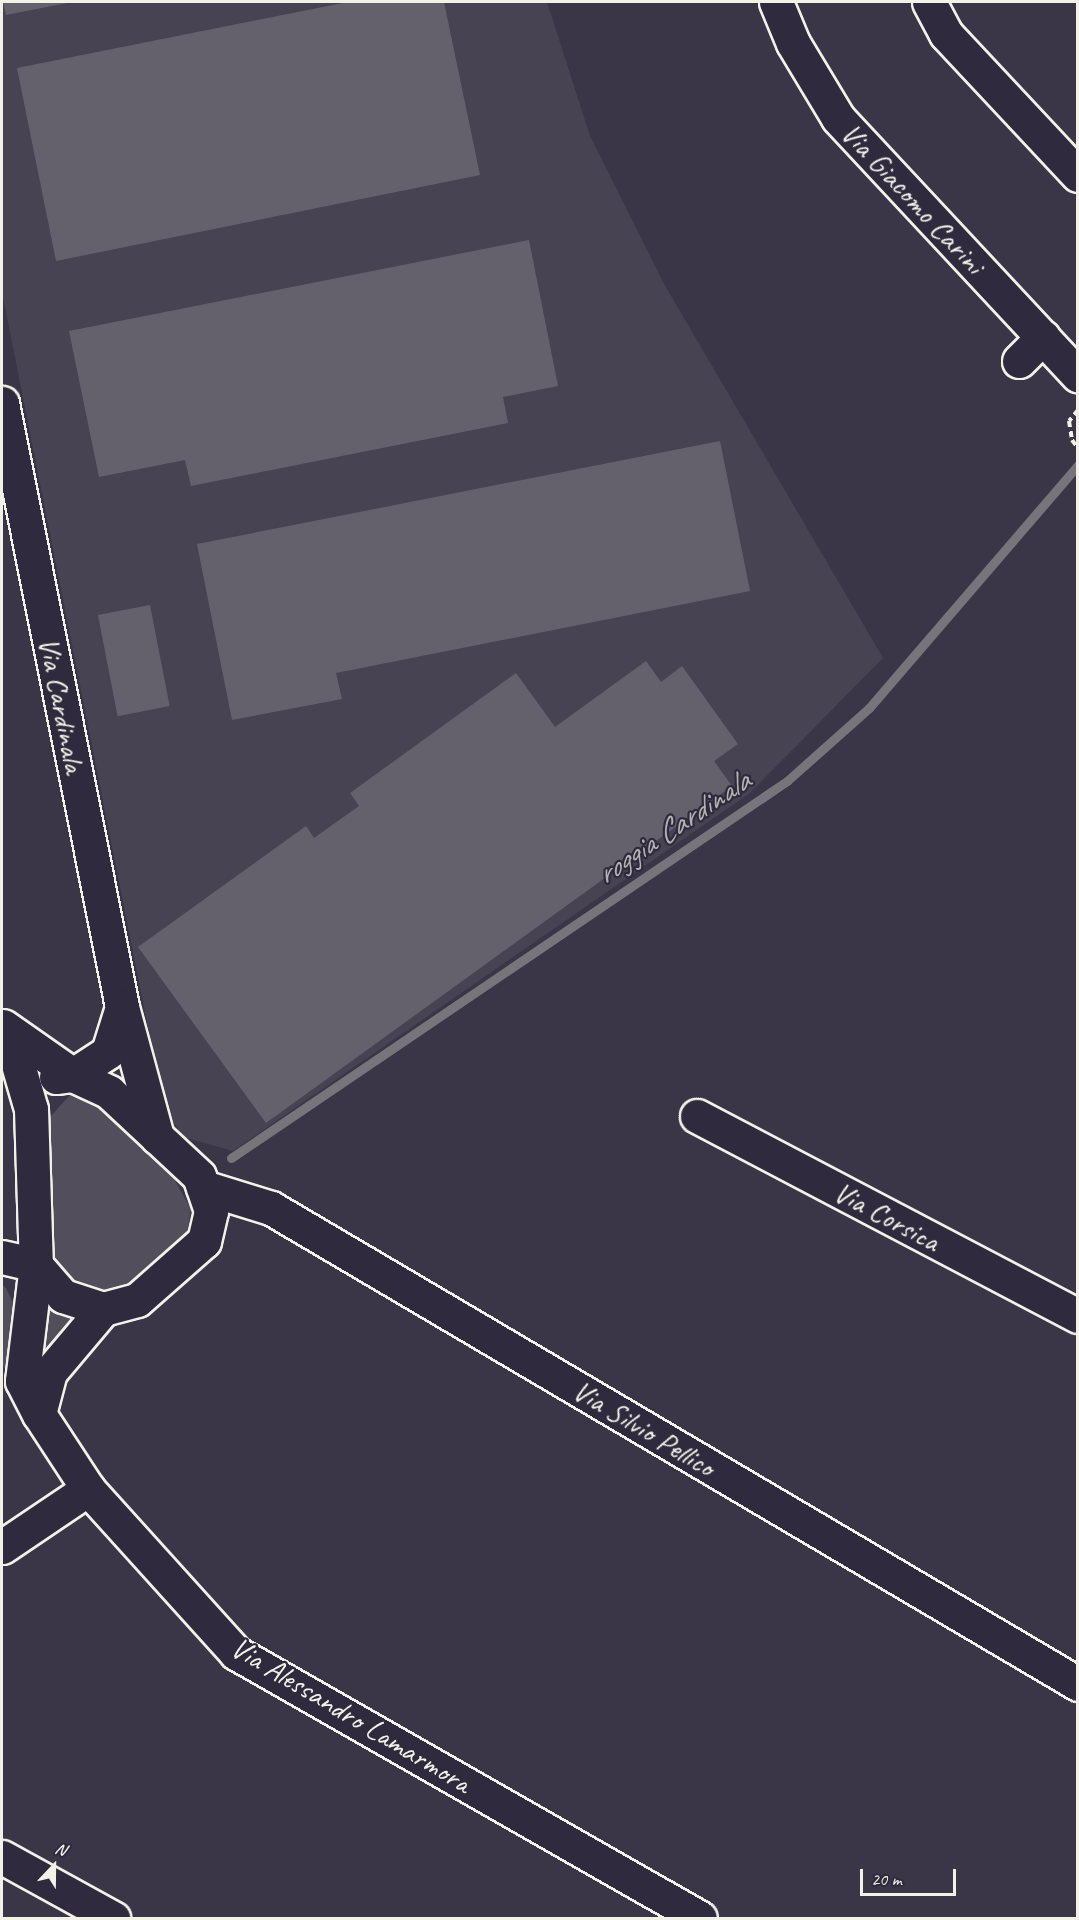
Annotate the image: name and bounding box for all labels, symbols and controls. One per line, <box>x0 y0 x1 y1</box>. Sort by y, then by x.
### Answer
street label: Via Giacomo Carini <box>834 115 992 281</box>
street label: Via Cardinala <box>31 633 93 777</box>
water label: roggia Cardinala <box>588 762 758 894</box>
street label: Via Corsica <box>828 1173 946 1259</box>
street label: Via Silvio Pellico <box>566 1371 722 1485</box>
street label: Via Alessandro Lamarmora <box>225 1629 477 1801</box>
north arrow <box>24 1836 84 1896</box>
text: N <box>52 1838 69 1860</box>
scale bar <box>863 1857 959 1895</box>
text: 20 m <box>871 1868 902 1890</box>

